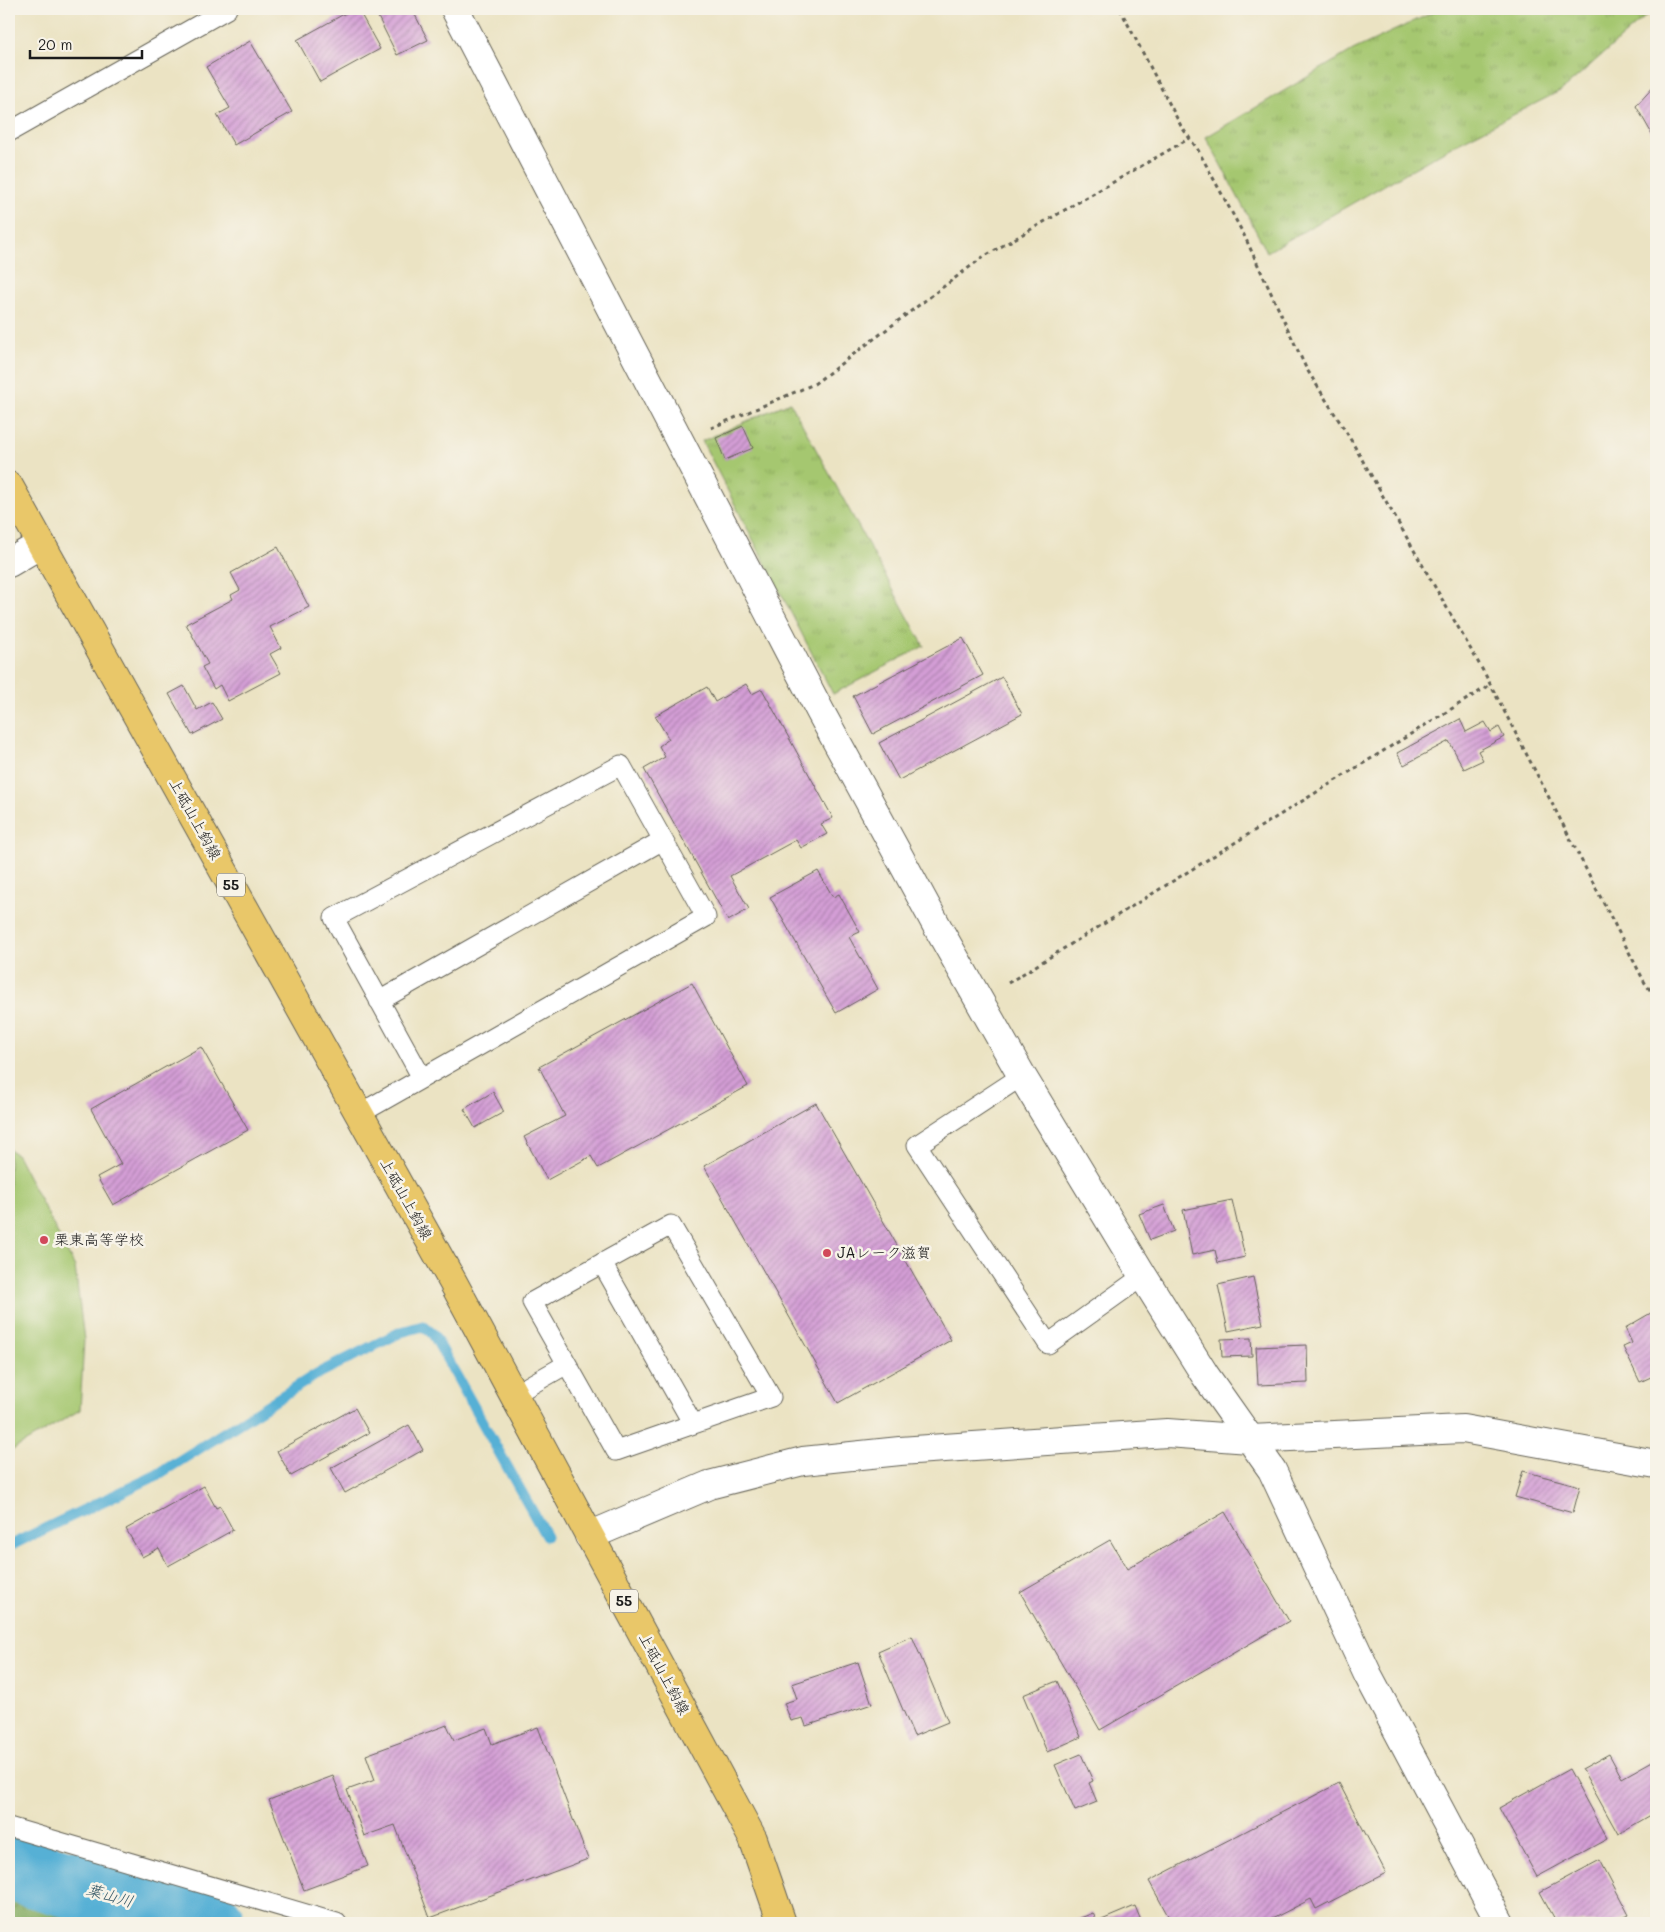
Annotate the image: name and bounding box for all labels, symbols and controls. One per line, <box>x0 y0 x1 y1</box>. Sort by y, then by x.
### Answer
scale bar <box>30 28 142 60</box>
text: 20 m <box>38 34 72 54</box>
street label: 上砥山上鈎線 <box>165 774 226 863</box>
road number: 55 <box>217 874 245 896</box>
street label: 上砥山上鈎線 <box>376 1154 437 1243</box>
place label: 栗東高等学校 <box>54 1229 144 1249</box>
marker: 栗東高等学校 <box>38 1234 50 1246</box>
place label: JAレーク滋賀 <box>837 1242 931 1262</box>
marker: JAレーク滋賀 <box>821 1247 833 1259</box>
road number: 55 <box>610 1590 638 1612</box>
street label: 上砥山上鈎線 <box>635 1629 695 1718</box>
water label: 葉山川 <box>84 1878 136 1911</box>

